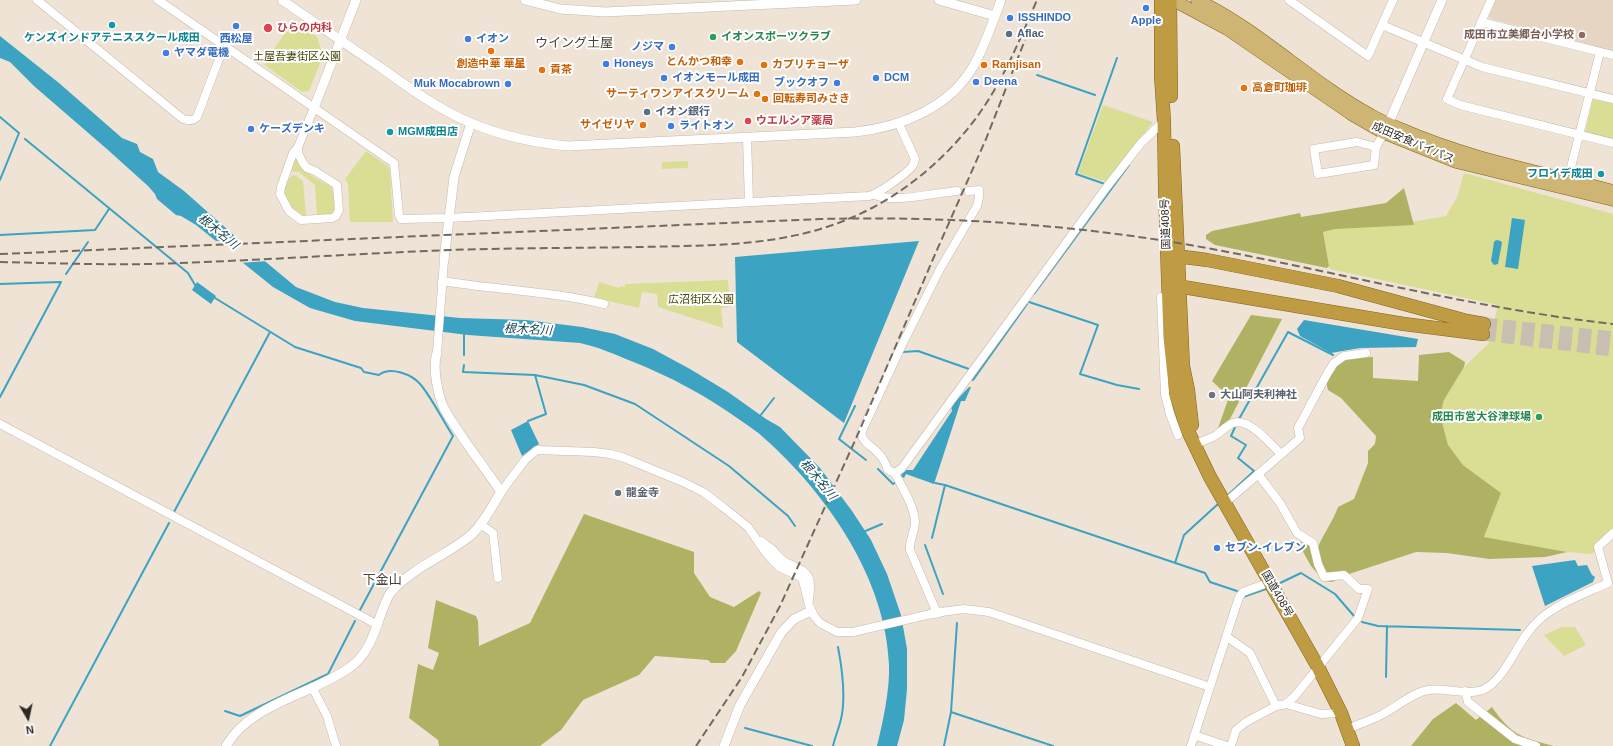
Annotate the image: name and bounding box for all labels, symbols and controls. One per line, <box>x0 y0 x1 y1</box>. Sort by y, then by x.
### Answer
marker: Apple <box>1141 3 1151 13</box>
place label: ISSHINDO <box>1018 11 1071 25</box>
marker: ISSHINDO <box>1005 13 1015 23</box>
place label: Apple <box>1131 14 1161 28</box>
marker: ケンズインドアテニススクール成田 <box>107 20 117 30</box>
marker: 西松屋 <box>231 21 241 31</box>
place label: ひらの内科 <box>277 21 332 35</box>
marker: ひらの内科 <box>262 22 274 34</box>
place label: Aflac <box>1017 27 1044 41</box>
place label: 成田市立美郷台小学校 <box>1464 28 1574 42</box>
marker: Aflac <box>1004 29 1014 39</box>
place label: イオンスポーツクラブ <box>721 30 831 44</box>
marker: 成田市立美郷台小学校 <box>1577 30 1587 40</box>
place label: ケンズインドアテニススクール成田 <box>24 31 200 45</box>
place label: 西松屋 <box>220 32 252 46</box>
place label: イオン <box>476 32 509 46</box>
marker: イオンスポーツクラブ <box>708 32 718 42</box>
marker: イオン <box>463 34 473 44</box>
district label: ウイング土屋 <box>535 35 613 51</box>
place label: ノジマ <box>631 40 664 54</box>
marker: ノジマ <box>667 42 677 52</box>
place label: ヤマダ電機 <box>174 46 229 60</box>
marker: 創造中華 華星 <box>486 46 496 56</box>
marker: ヤマダ電機 <box>161 48 171 58</box>
park label: 土屋吾妻街区公園 <box>253 50 341 64</box>
place label: とんかつ和幸 <box>666 55 732 69</box>
place label: 創造中華 華星 <box>456 57 526 71</box>
place label: Honeys <box>614 57 654 71</box>
marker: とんかつ和幸 <box>735 57 745 67</box>
place label: カプリチョーザ <box>772 58 849 72</box>
place label: Ramjisan <box>992 58 1041 72</box>
marker: Honeys <box>601 59 611 69</box>
marker: カプリチョーザ <box>759 60 769 70</box>
marker: Ramjisan <box>979 60 989 70</box>
place label: 貢茶 <box>550 63 572 77</box>
marker: 貢茶 <box>537 65 547 75</box>
place label: イオンモール成田 <box>672 71 760 85</box>
place label: DCM <box>884 71 909 85</box>
marker: イオンモール成田 <box>659 73 669 83</box>
marker: DCM <box>871 73 881 83</box>
place label: Deena <box>984 75 1017 89</box>
place label: ブックオフ <box>774 76 829 90</box>
place label: Muk Mocabrown <box>414 77 500 91</box>
marker: Deena <box>971 77 981 87</box>
marker: ブックオフ <box>832 78 842 88</box>
marker: Muk Mocabrown <box>503 79 513 89</box>
place label: 高倉町珈琲 <box>1252 81 1307 95</box>
marker: 高倉町珈琲 <box>1239 83 1249 93</box>
place label: サーティワンアイスクリーム <box>606 87 749 101</box>
marker: サーティワンアイスクリーム <box>752 89 762 99</box>
place label: 回転寿司みさき <box>773 92 850 106</box>
marker: 回転寿司みさき <box>760 94 770 104</box>
place label: イオン銀行 <box>655 105 710 119</box>
marker: イオン銀行 <box>642 107 652 117</box>
place label: ウエルシア薬局 <box>756 114 833 128</box>
marker: ウエルシア薬局 <box>743 116 753 126</box>
place label: サイゼリヤ <box>580 118 635 132</box>
place label: ライトオン <box>679 119 734 133</box>
marker: サイゼリヤ <box>638 120 648 130</box>
street label: 成田安食バイパス <box>1370 120 1456 166</box>
marker: ライトオン <box>666 121 676 131</box>
place label: ケーズデンキ <box>259 122 325 136</box>
marker: ケーズデンキ <box>246 124 256 134</box>
place label: MGM成田店 <box>398 125 458 139</box>
marker: MGM成田店 <box>385 127 395 137</box>
place label: フロイデ成田 <box>1527 167 1593 181</box>
marker: フロイデ成田 <box>1596 169 1606 179</box>
street label: 国道408号 <box>1159 198 1173 250</box>
water label: 根木名川 <box>195 211 241 253</box>
park label: 広沼街区公園 <box>668 293 734 307</box>
water label: 根木名川 <box>504 322 552 338</box>
place label: 大山阿夫利神社 <box>1220 388 1297 402</box>
marker: 大山阿夫利神社 <box>1207 390 1217 400</box>
place label: 成田市営大谷津球場 <box>1432 410 1531 424</box>
marker: 成田市営大谷津球場 <box>1534 412 1544 422</box>
water label: 根木名川 <box>797 457 839 503</box>
place label: 龍金寺 <box>626 486 659 500</box>
marker: 龍金寺 <box>613 488 623 498</box>
place label: セブン-イレブン <box>1225 541 1306 555</box>
marker: セブン-イレブン <box>1212 543 1222 553</box>
street label: 国道408号 <box>1258 568 1296 620</box>
district label: 下金山 <box>363 572 401 588</box>
north arrow <box>8 698 48 738</box>
text: N <box>25 723 35 736</box>

